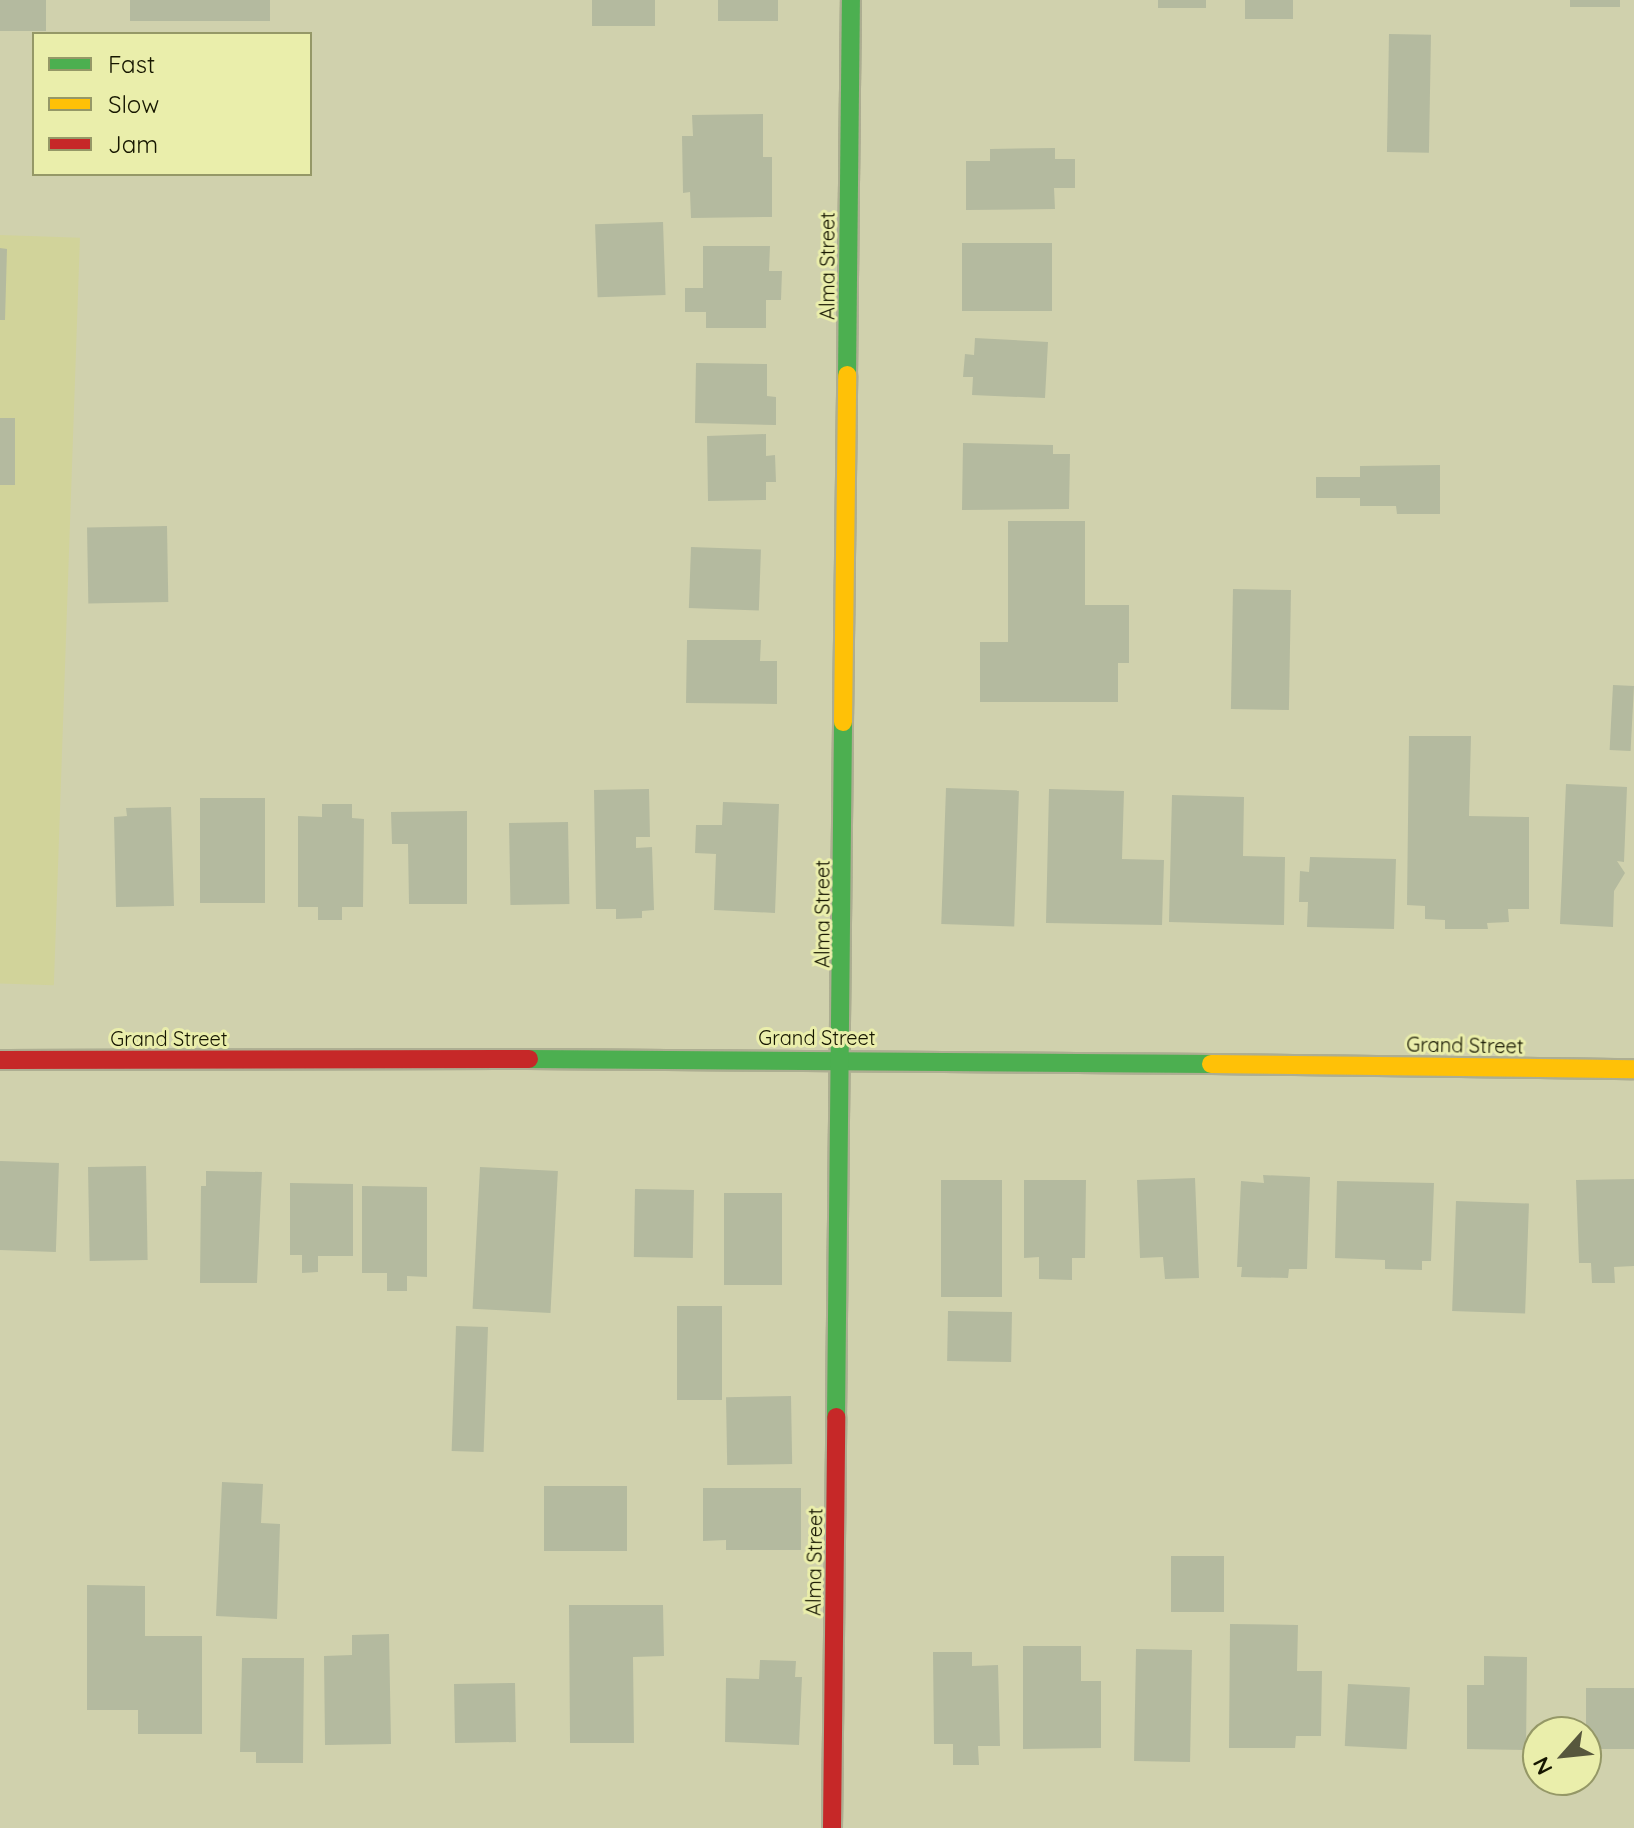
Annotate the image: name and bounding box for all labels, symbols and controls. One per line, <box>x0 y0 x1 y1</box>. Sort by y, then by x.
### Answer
legend <box>32 32 312 176</box>
text: Fast <box>108 49 155 79</box>
text: Slow <box>108 89 159 119</box>
text: Jam <box>108 129 158 159</box>
street label: Alma Street <box>815 212 839 320</box>
street label: Alma Street <box>810 860 834 968</box>
street label: Grand Street <box>758 1025 876 1049</box>
street label: Grand Street <box>110 1026 228 1050</box>
street label: Grand Street <box>1406 1032 1524 1058</box>
street label: Alma Street <box>801 1508 827 1616</box>
north arrow <box>1522 1716 1602 1796</box>
text: N <box>1526 1752 1559 1780</box>

